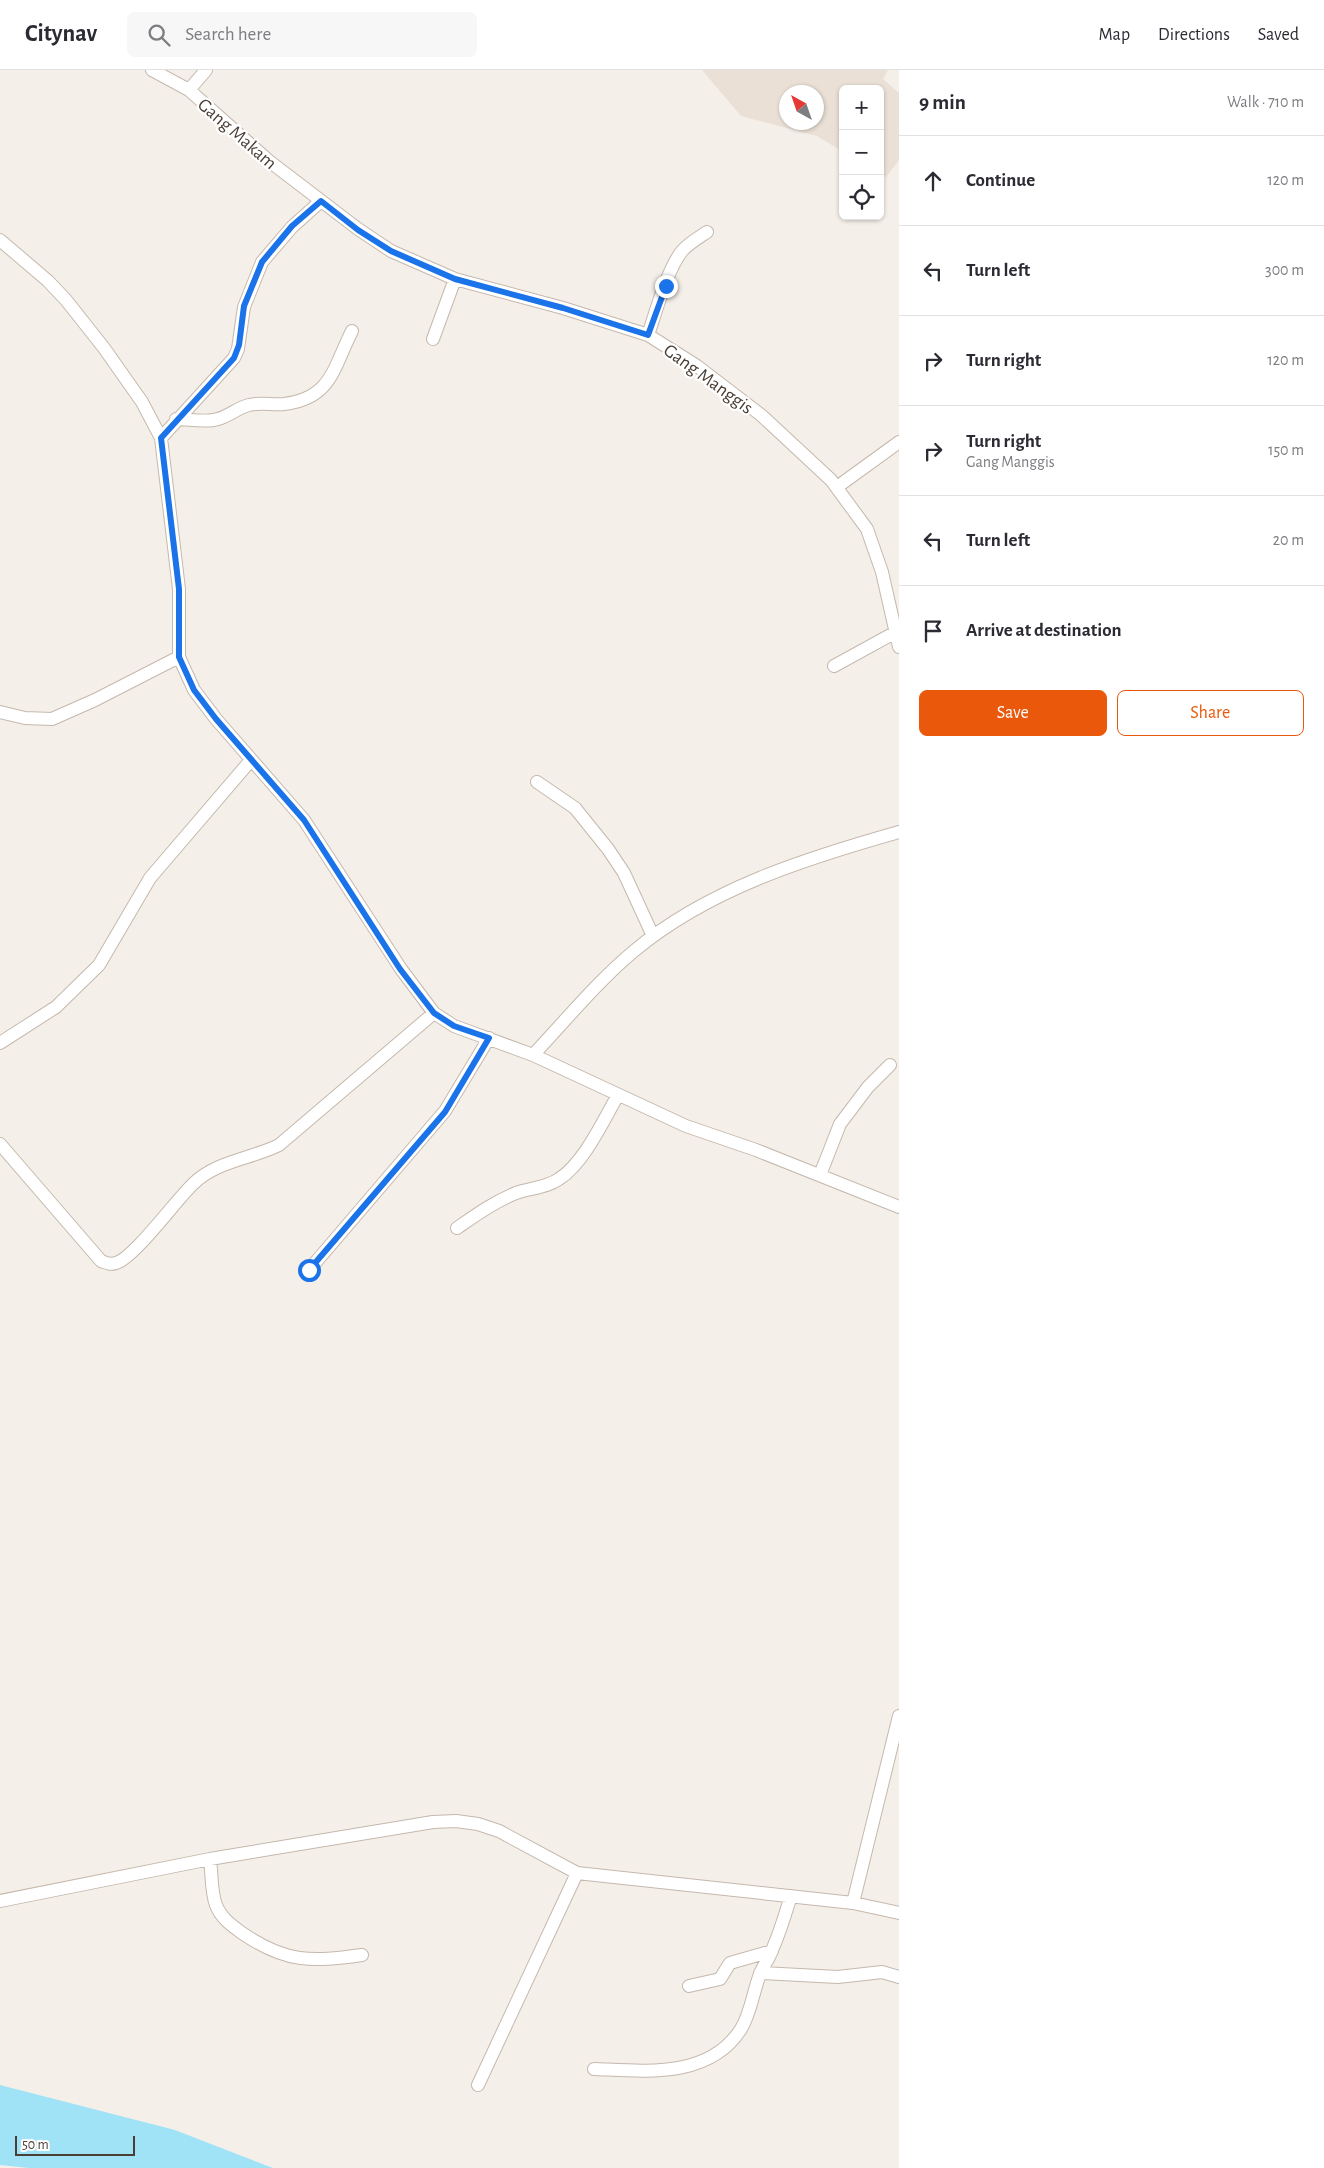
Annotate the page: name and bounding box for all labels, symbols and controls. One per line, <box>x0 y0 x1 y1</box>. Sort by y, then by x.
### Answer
search box <box>127 12 477 57</box>
icon: search <box>145 21 173 49</box>
text: Citynav <box>25 22 97 46</box>
text: Search here <box>185 25 271 44</box>
text: Map <box>1099 26 1130 44</box>
text: Directions <box>1158 26 1230 44</box>
text: Saved <box>1258 26 1299 44</box>
north arrow <box>779 85 824 130</box>
map controls <box>839 85 884 220</box>
button: + <box>839 85 884 130</box>
text: 9 min <box>919 92 966 113</box>
text: Walk · 710 m <box>1227 94 1304 110</box>
street label: Gang Makam <box>194 95 280 173</box>
button: − <box>839 130 884 175</box>
icon: ahead <box>919 167 947 195</box>
text: Continue <box>966 171 1035 190</box>
text: 120 m <box>1267 172 1304 188</box>
button: locate <box>839 175 884 220</box>
icon: left <box>919 257 947 285</box>
text: Turn left <box>966 261 1030 280</box>
text: 300 m <box>1265 262 1304 278</box>
route end <box>655 275 678 298</box>
street label: Gang Manggis <box>660 341 756 418</box>
icon: right <box>919 347 947 375</box>
text: Turn right <box>966 351 1041 370</box>
text: 120 m <box>1267 352 1304 368</box>
text: Turn right <box>966 432 1041 451</box>
icon: right <box>919 437 947 465</box>
text: 150 m <box>1268 442 1304 458</box>
text: Gang Manggis <box>966 454 1055 470</box>
icon: left <box>919 527 947 555</box>
text: Turn left <box>966 531 1030 550</box>
text: 20 m <box>1273 532 1304 548</box>
icon: arrive <box>919 617 947 645</box>
text: Arrive at destination <box>966 621 1122 640</box>
button: Save <box>919 690 1107 736</box>
button: Share <box>1117 690 1304 736</box>
route start <box>298 1259 321 1282</box>
scale bar <box>15 2133 135 2156</box>
text: 50 m <box>22 2138 49 2152</box>

